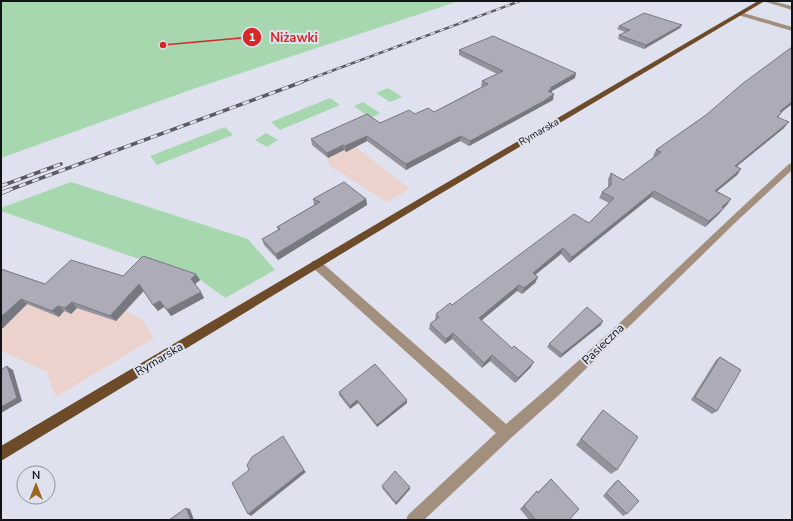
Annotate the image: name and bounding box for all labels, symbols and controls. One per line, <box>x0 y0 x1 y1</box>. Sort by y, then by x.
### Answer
callout: Niżawki <box>242 25 326 50</box>
text: 1 <box>248 29 256 45</box>
text: Niżawki <box>270 29 318 47</box>
street label: Rymarska <box>516 115 562 149</box>
street label: Pasieczna <box>578 320 628 368</box>
street label: Rymarska <box>132 338 186 380</box>
north arrow <box>16 465 56 505</box>
text: N <box>32 468 40 483</box>

